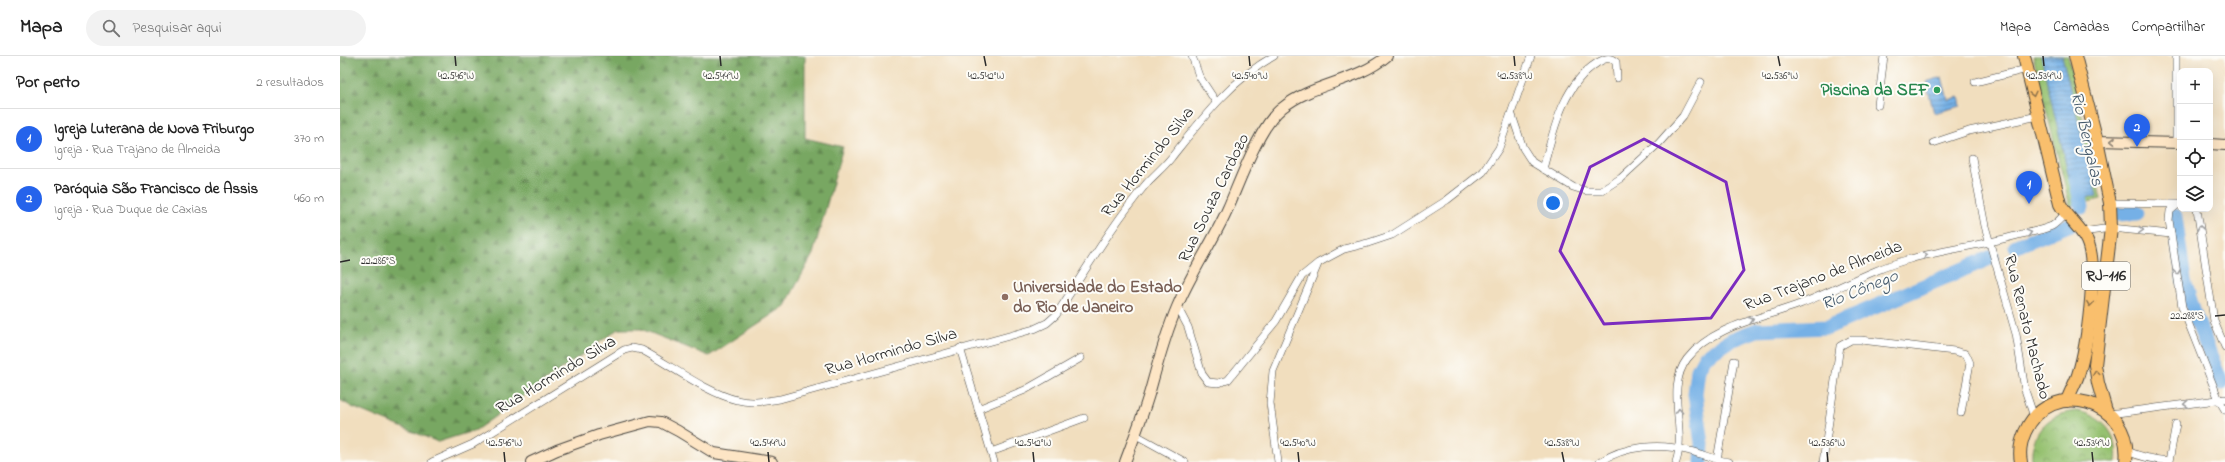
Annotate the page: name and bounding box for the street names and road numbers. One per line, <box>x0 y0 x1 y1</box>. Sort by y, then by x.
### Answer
street label: Rua Hormindo Silva <box>1095 101 1201 223</box>
street label: Rua Souza Cardozo <box>1172 129 1256 267</box>
street label: Rua Trajano de Almeida <box>1740 234 1906 318</box>
street label: Rua Renato Machado <box>1997 252 2057 402</box>
road number: RJ-116 <box>2082 262 2130 290</box>
street label: Rua Hormindo Silva <box>822 321 960 383</box>
street label: Rua Hormindo Silva <box>491 329 621 421</box>

